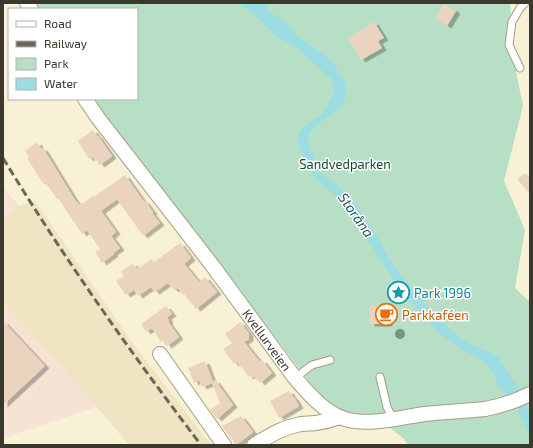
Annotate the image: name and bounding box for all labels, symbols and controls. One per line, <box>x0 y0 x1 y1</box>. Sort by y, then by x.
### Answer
legend <box>8 8 138 100</box>
text: Road <box>44 16 72 30</box>
text: Railway <box>44 36 88 50</box>
text: Park <box>44 56 69 70</box>
text: Water <box>44 76 78 90</box>
park label: Sandvedparken <box>299 156 391 172</box>
water label: Storåna <box>335 189 378 240</box>
place icon: Park 1996 <box>385 280 411 306</box>
place label: Park 1996 <box>414 285 471 301</box>
cafe icon: Parkkaféen <box>374 302 400 328</box>
street label: Kvellurveien <box>239 306 295 374</box>
place label: Parkkaféen <box>402 307 469 323</box>

